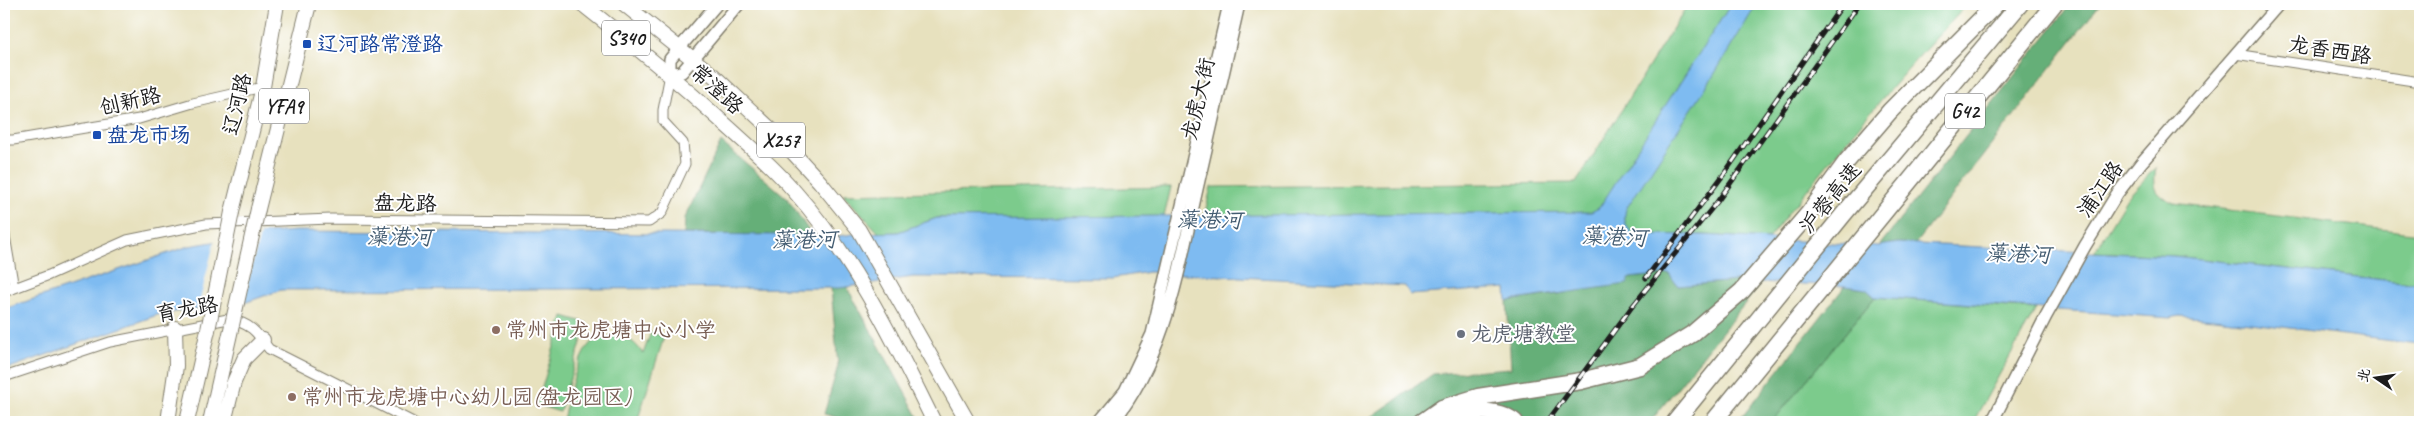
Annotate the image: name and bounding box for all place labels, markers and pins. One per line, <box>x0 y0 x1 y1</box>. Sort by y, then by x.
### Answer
place label: 辽河路常澄路 <box>317 31 443 57</box>
marker: 辽河路常澄路 <box>301 38 313 50</box>
place label: 盘龙市场 <box>107 122 191 148</box>
marker: 盘龙市场 <box>91 129 103 141</box>
place label: 常州市龙虎塘中心小学 <box>506 317 716 343</box>
place label: 龙虎塘教堂 <box>1471 321 1576 347</box>
marker: 常州市龙虎塘中心小学 <box>490 324 502 336</box>
marker: 龙虎塘教堂 <box>1455 328 1467 340</box>
place label: 常州市龙虎塘中心幼儿园(盘龙园区) <box>302 384 632 410</box>
marker: 常州市龙虎塘中心幼儿园(盘龙园区) <box>286 391 298 403</box>

